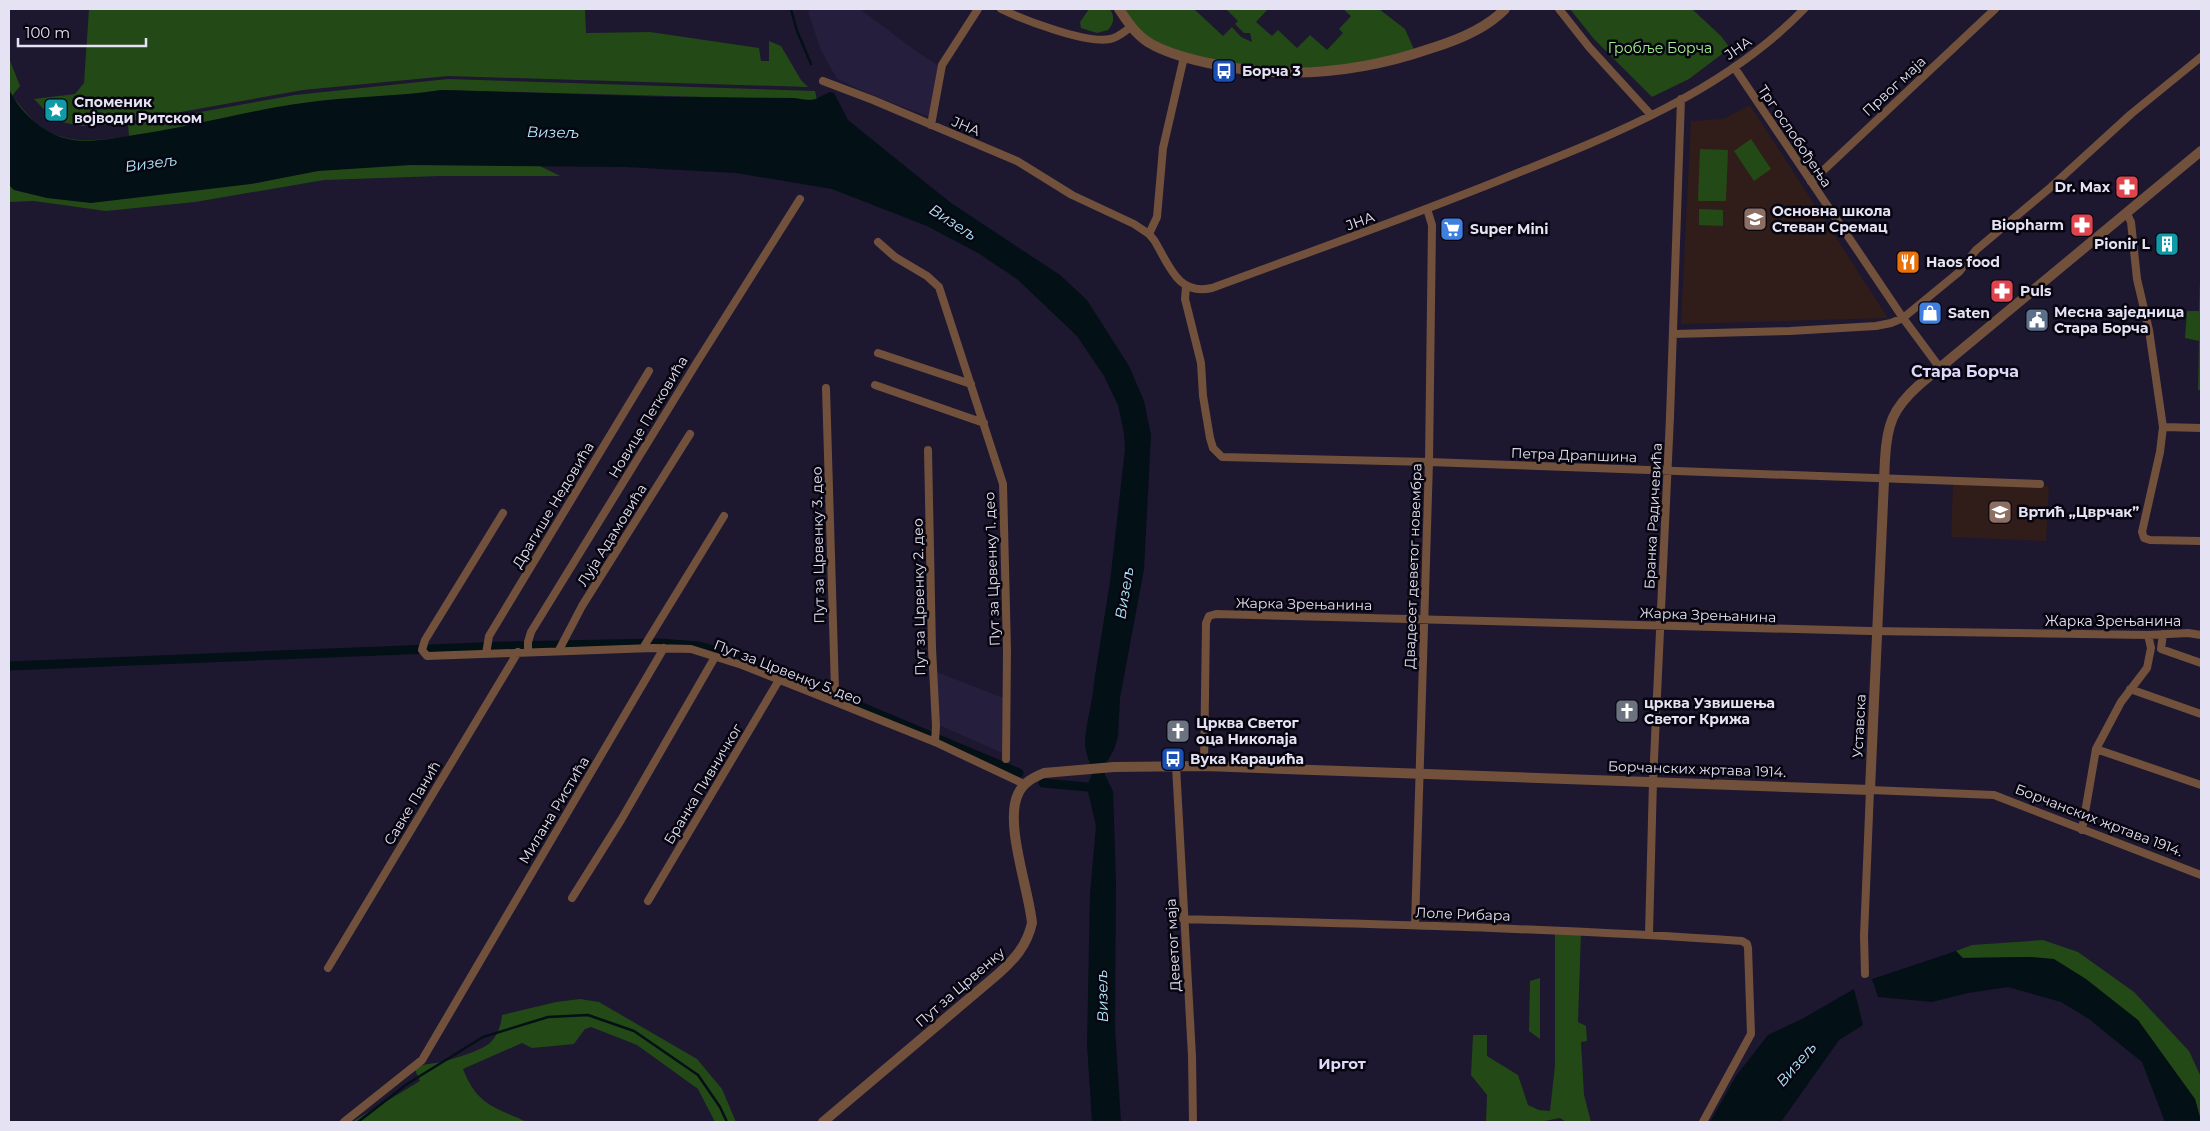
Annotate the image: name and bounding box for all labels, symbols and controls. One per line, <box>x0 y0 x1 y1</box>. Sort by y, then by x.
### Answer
scale bar <box>18 15 145 47</box>
text: 100 m <box>25 23 70 42</box>
street label: ЈНА <box>1721 32 1756 64</box>
park label: Гробље Борча <box>1608 39 1712 57</box>
street label: Првог маја <box>1859 52 1929 120</box>
bus stop icon: Борча 3 <box>1211 58 1237 84</box>
place label: Борча 3 <box>1242 62 1301 80</box>
street label: Трг ослобођења <box>1754 81 1836 191</box>
place label: Споменик војводи Ритском <box>74 93 202 127</box>
place icon: Споменик војводи Ритском <box>43 97 69 123</box>
street label: ЈНА <box>949 112 984 140</box>
water label: Визељ <box>527 122 580 142</box>
water label: Визељ <box>124 150 178 176</box>
pharmacy icon: Dr. Max <box>2114 174 2140 200</box>
place label: Dr. Max <box>2055 178 2111 196</box>
water label: Визељ <box>926 200 980 244</box>
place label: Основна школа Стеван Сремац <box>1772 202 1891 236</box>
school or university icon: Основна школа Стеван Сремац <box>1742 206 1768 232</box>
street label: ЈНА <box>1343 207 1377 234</box>
pharmacy icon: Biopharm <box>2069 212 2095 238</box>
supermarket icon: Super Mini <box>1439 216 1465 242</box>
place label: Biopharm <box>1991 216 2064 234</box>
place label: Super Mini <box>1470 220 1549 238</box>
building icon: Pionir L <box>2154 231 2180 257</box>
place label: Pionir L <box>2094 235 2151 253</box>
restaurant icon: Haos food <box>1895 249 1921 275</box>
place label: Haos food <box>1926 253 2000 271</box>
pharmacy icon: Puls <box>1989 278 2015 304</box>
place label: Puls <box>2020 282 2052 300</box>
shop icon: Saten <box>1917 300 1943 326</box>
place label: Месна заједница Стара Борча <box>2054 303 2184 337</box>
place label: Saten <box>1948 304 1990 322</box>
public building icon: Месна заједница Стара Борча <box>2024 307 2050 333</box>
street label: Новице Петковића <box>604 353 692 481</box>
district label: Стара Борча <box>1911 362 2019 381</box>
street label: Драгише Недовића <box>508 439 598 571</box>
street label: Бранка Радичевића <box>1640 442 1666 590</box>
street label: Петра Драпшина <box>1511 444 1637 466</box>
street label: Двадесет деветог новембра <box>1400 463 1426 669</box>
street label: Пут за Црвенку 3. део <box>808 466 828 624</box>
street label: Луја Адамовића <box>573 480 651 590</box>
street label: Пут за Црвенку 1. део <box>980 491 1004 646</box>
school or university icon: Вртић „Цврчак” <box>1987 499 2013 525</box>
place label: Вртић „Цврчак” <box>2018 503 2139 521</box>
street label: Пут за Црвенку 2. део <box>909 518 929 676</box>
water label: Визељ <box>1111 565 1138 620</box>
street label: Жарка Зрењанина <box>1236 594 1372 614</box>
street label: Жарка Зрењанина <box>1639 604 1777 626</box>
street label: Жарка Зрењанина <box>2045 612 2181 630</box>
street label: Пут за Црвенку 5. део <box>711 635 865 709</box>
place label: црква Узвишења Светог Крижа <box>1644 694 1775 728</box>
street label: Уставска <box>1848 694 1870 758</box>
church icon: црква Узвишења Светог Крижа <box>1614 698 1640 724</box>
place label: Црква Светог оца Николаја <box>1196 714 1300 748</box>
church icon: Црква Светог оца Николаја <box>1165 718 1191 744</box>
street label: Бранка Пивничког <box>660 720 746 848</box>
bus stop icon: Вука Караџића <box>1160 746 1186 772</box>
place label: Вука Караџића <box>1190 750 1304 768</box>
street label: Милана Ристића <box>515 753 593 867</box>
street label: Борчанских жртава 1914. <box>1607 757 1787 781</box>
street label: Савке Панић <box>380 758 444 848</box>
street label: Борчанских жртава 1914. <box>2012 780 2186 860</box>
street label: Деветог маја <box>1162 898 1184 992</box>
street label: Лоле Рибара <box>1415 903 1511 925</box>
street label: Пут за Црвенку <box>912 943 1008 1031</box>
water label: Визељ <box>1092 969 1112 1022</box>
water label: Визељ <box>1772 1038 1821 1090</box>
district label: Иргот <box>1318 1054 1366 1073</box>

